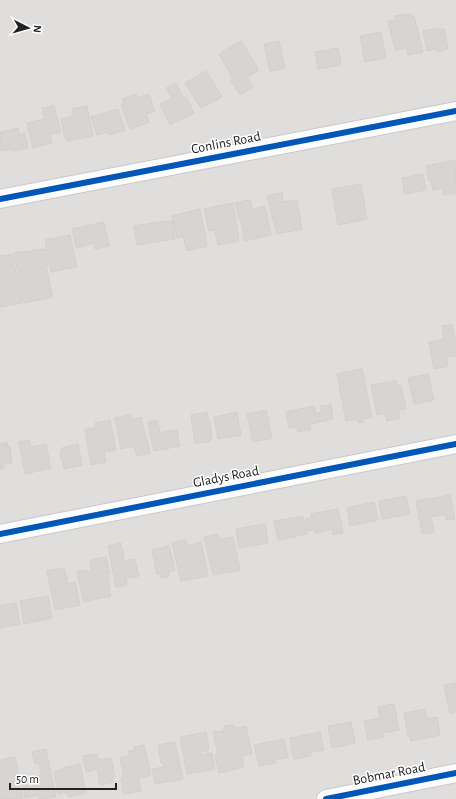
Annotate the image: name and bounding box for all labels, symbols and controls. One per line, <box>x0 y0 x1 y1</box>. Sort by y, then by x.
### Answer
north arrow <box>8 8 48 48</box>
text: N <box>32 25 43 33</box>
street label: Conlins Road <box>190 129 262 157</box>
street label: Gladys Road <box>192 464 260 490</box>
street label: Bobmar Road <box>352 760 426 788</box>
scale bar <box>10 765 116 791</box>
text: 50 m <box>16 773 39 785</box>

